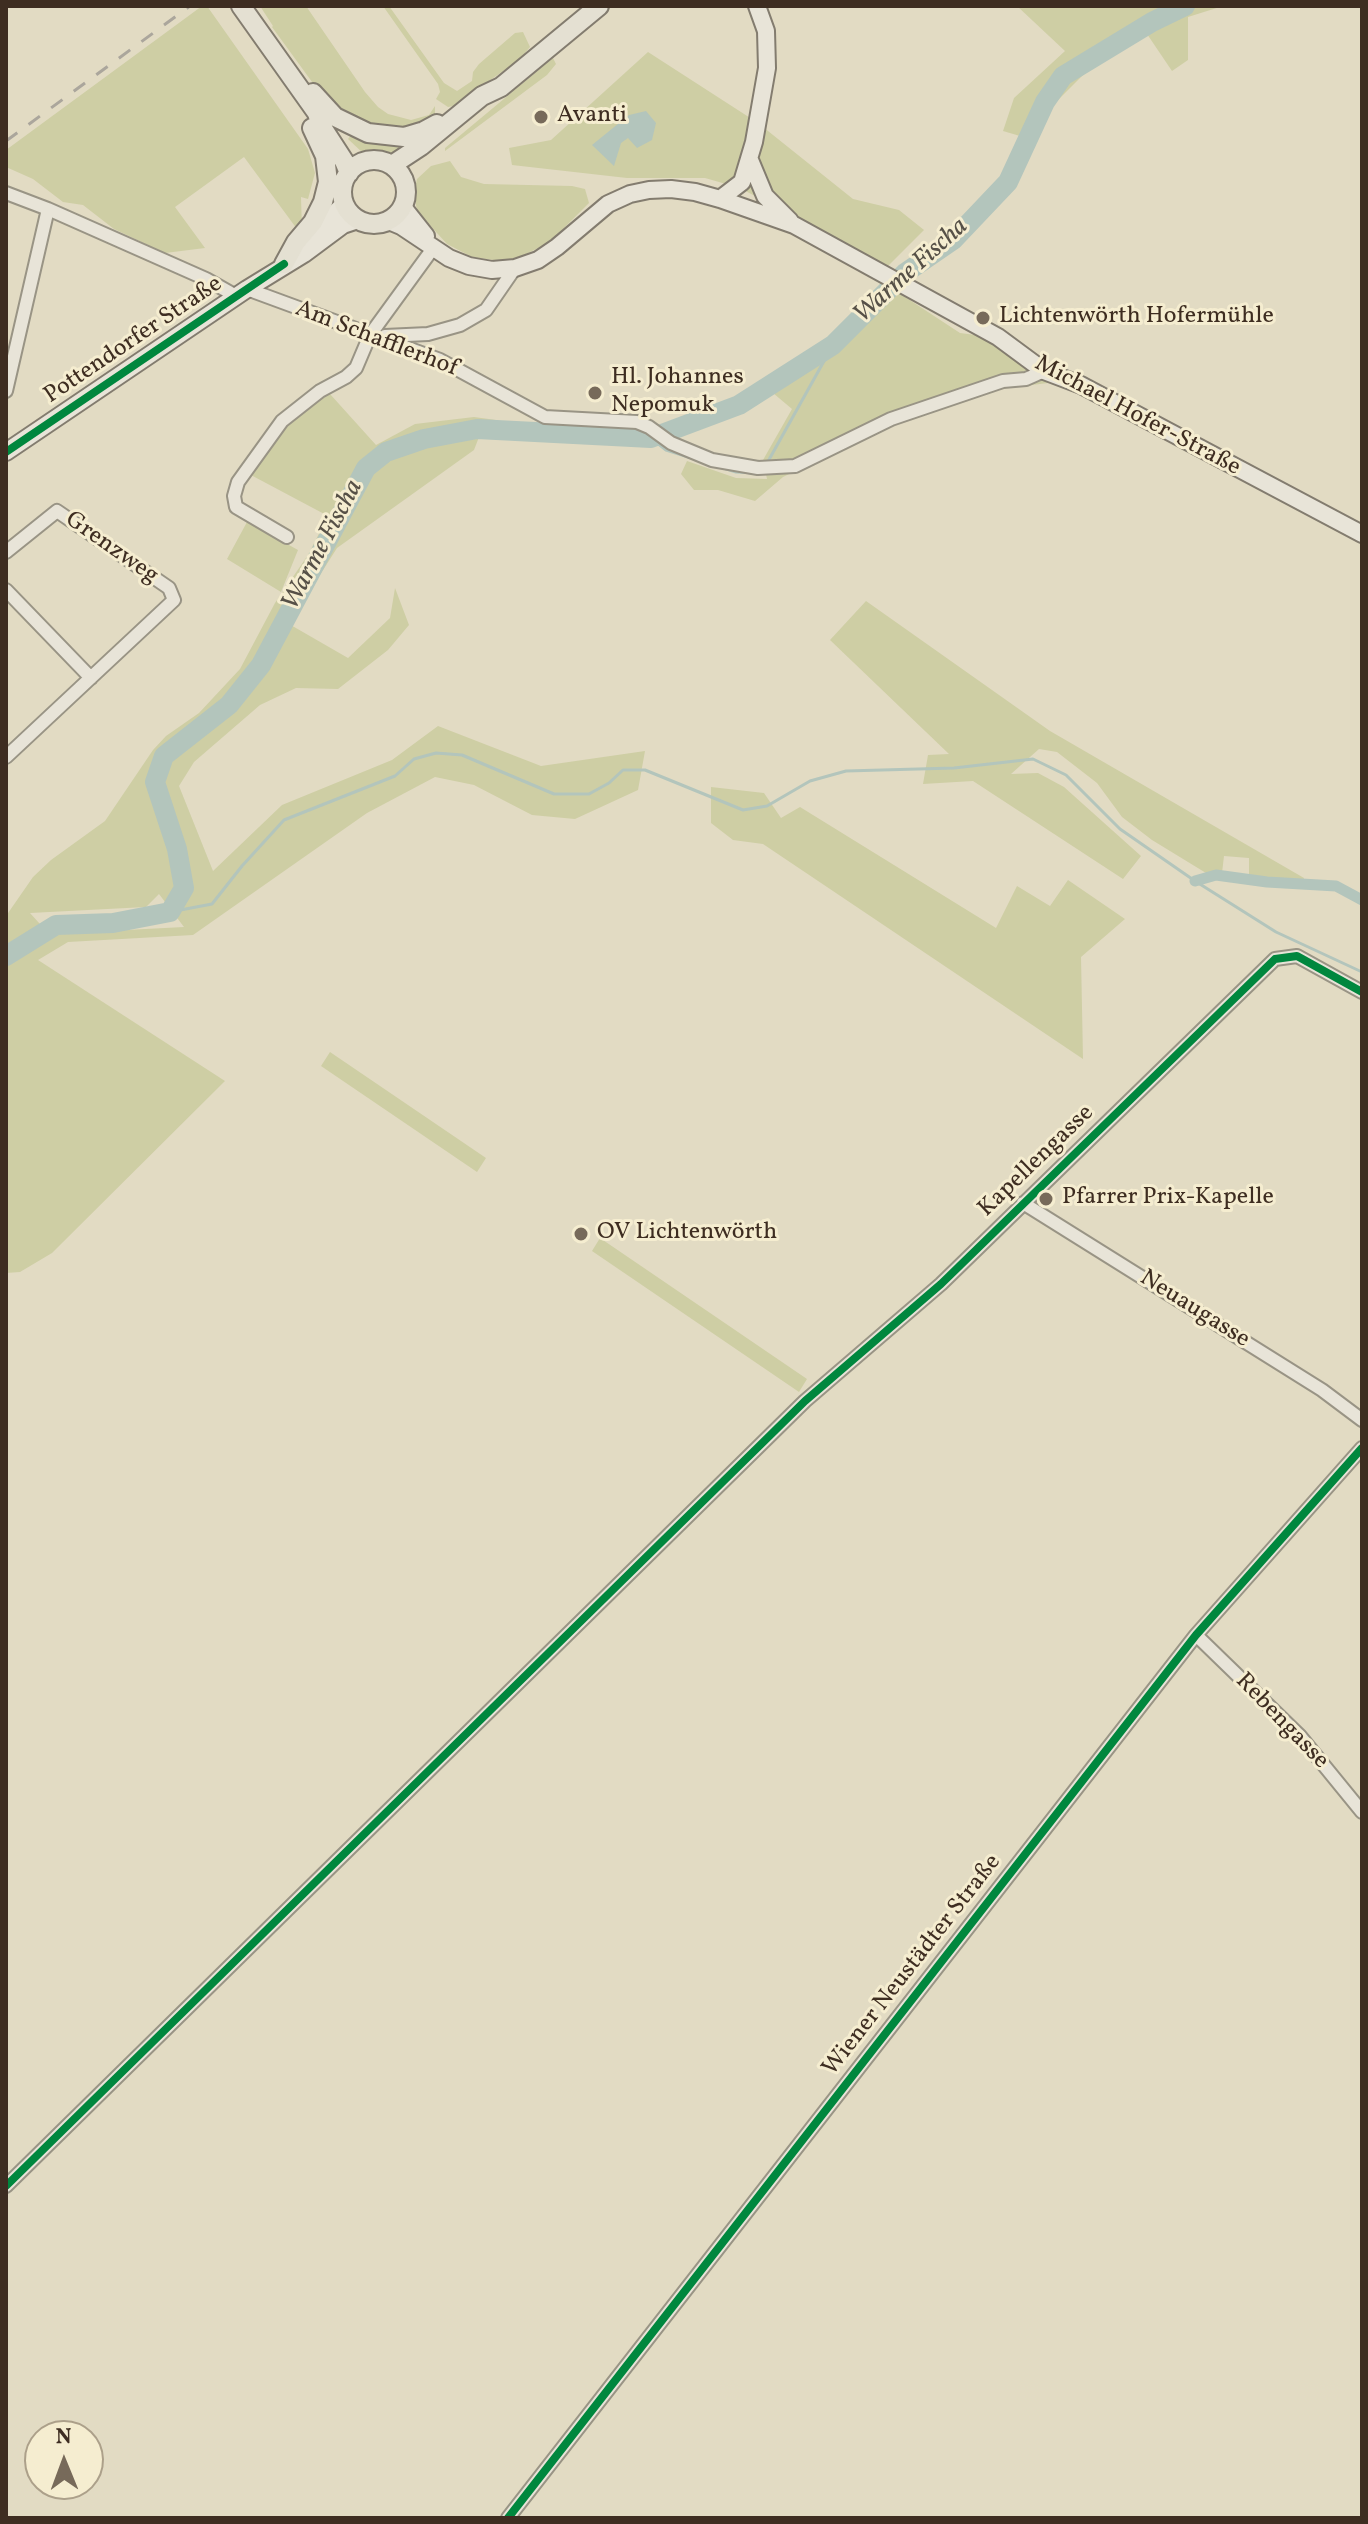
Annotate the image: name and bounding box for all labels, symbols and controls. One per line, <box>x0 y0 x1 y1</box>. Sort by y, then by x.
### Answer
place label: Avanti <box>557 103 627 131</box>
marker: Avanti <box>532 108 550 126</box>
water label: Warme Fischa <box>848 212 976 332</box>
street label: Pottendorfer Straße <box>40 271 228 411</box>
street label: Am Schafflerhof <box>291 296 461 384</box>
place label: Lichtenwörth Hofermühle <box>999 304 1274 332</box>
marker: Lichtenwörth Hofermühle <box>974 309 992 327</box>
street label: Michael Hofer-Straße <box>1029 350 1245 484</box>
place label: Hl. Johannes Nepomuk <box>611 365 744 421</box>
marker: Hl. Johannes Nepomuk <box>586 384 604 402</box>
water label: Warme Fischa <box>277 475 371 617</box>
street label: Grenzweg <box>59 506 163 592</box>
street label: Kapellengasse <box>973 1100 1101 1224</box>
place label: Pfarrer Prix-Kapelle <box>1062 1185 1274 1213</box>
marker: Pfarrer Prix-Kapelle <box>1037 1190 1055 1208</box>
place label: OV Lichtenwörth <box>597 1220 777 1248</box>
marker: OV Lichtenwörth <box>572 1225 590 1243</box>
street label: Neuaugasse <box>1134 1265 1254 1355</box>
street label: Rebengasse <box>1228 1668 1334 1776</box>
street label: Wiener Neustädter Straße <box>818 1849 1008 2083</box>
north arrow <box>24 2420 104 2500</box>
text: N <box>55 2422 72 2453</box>

